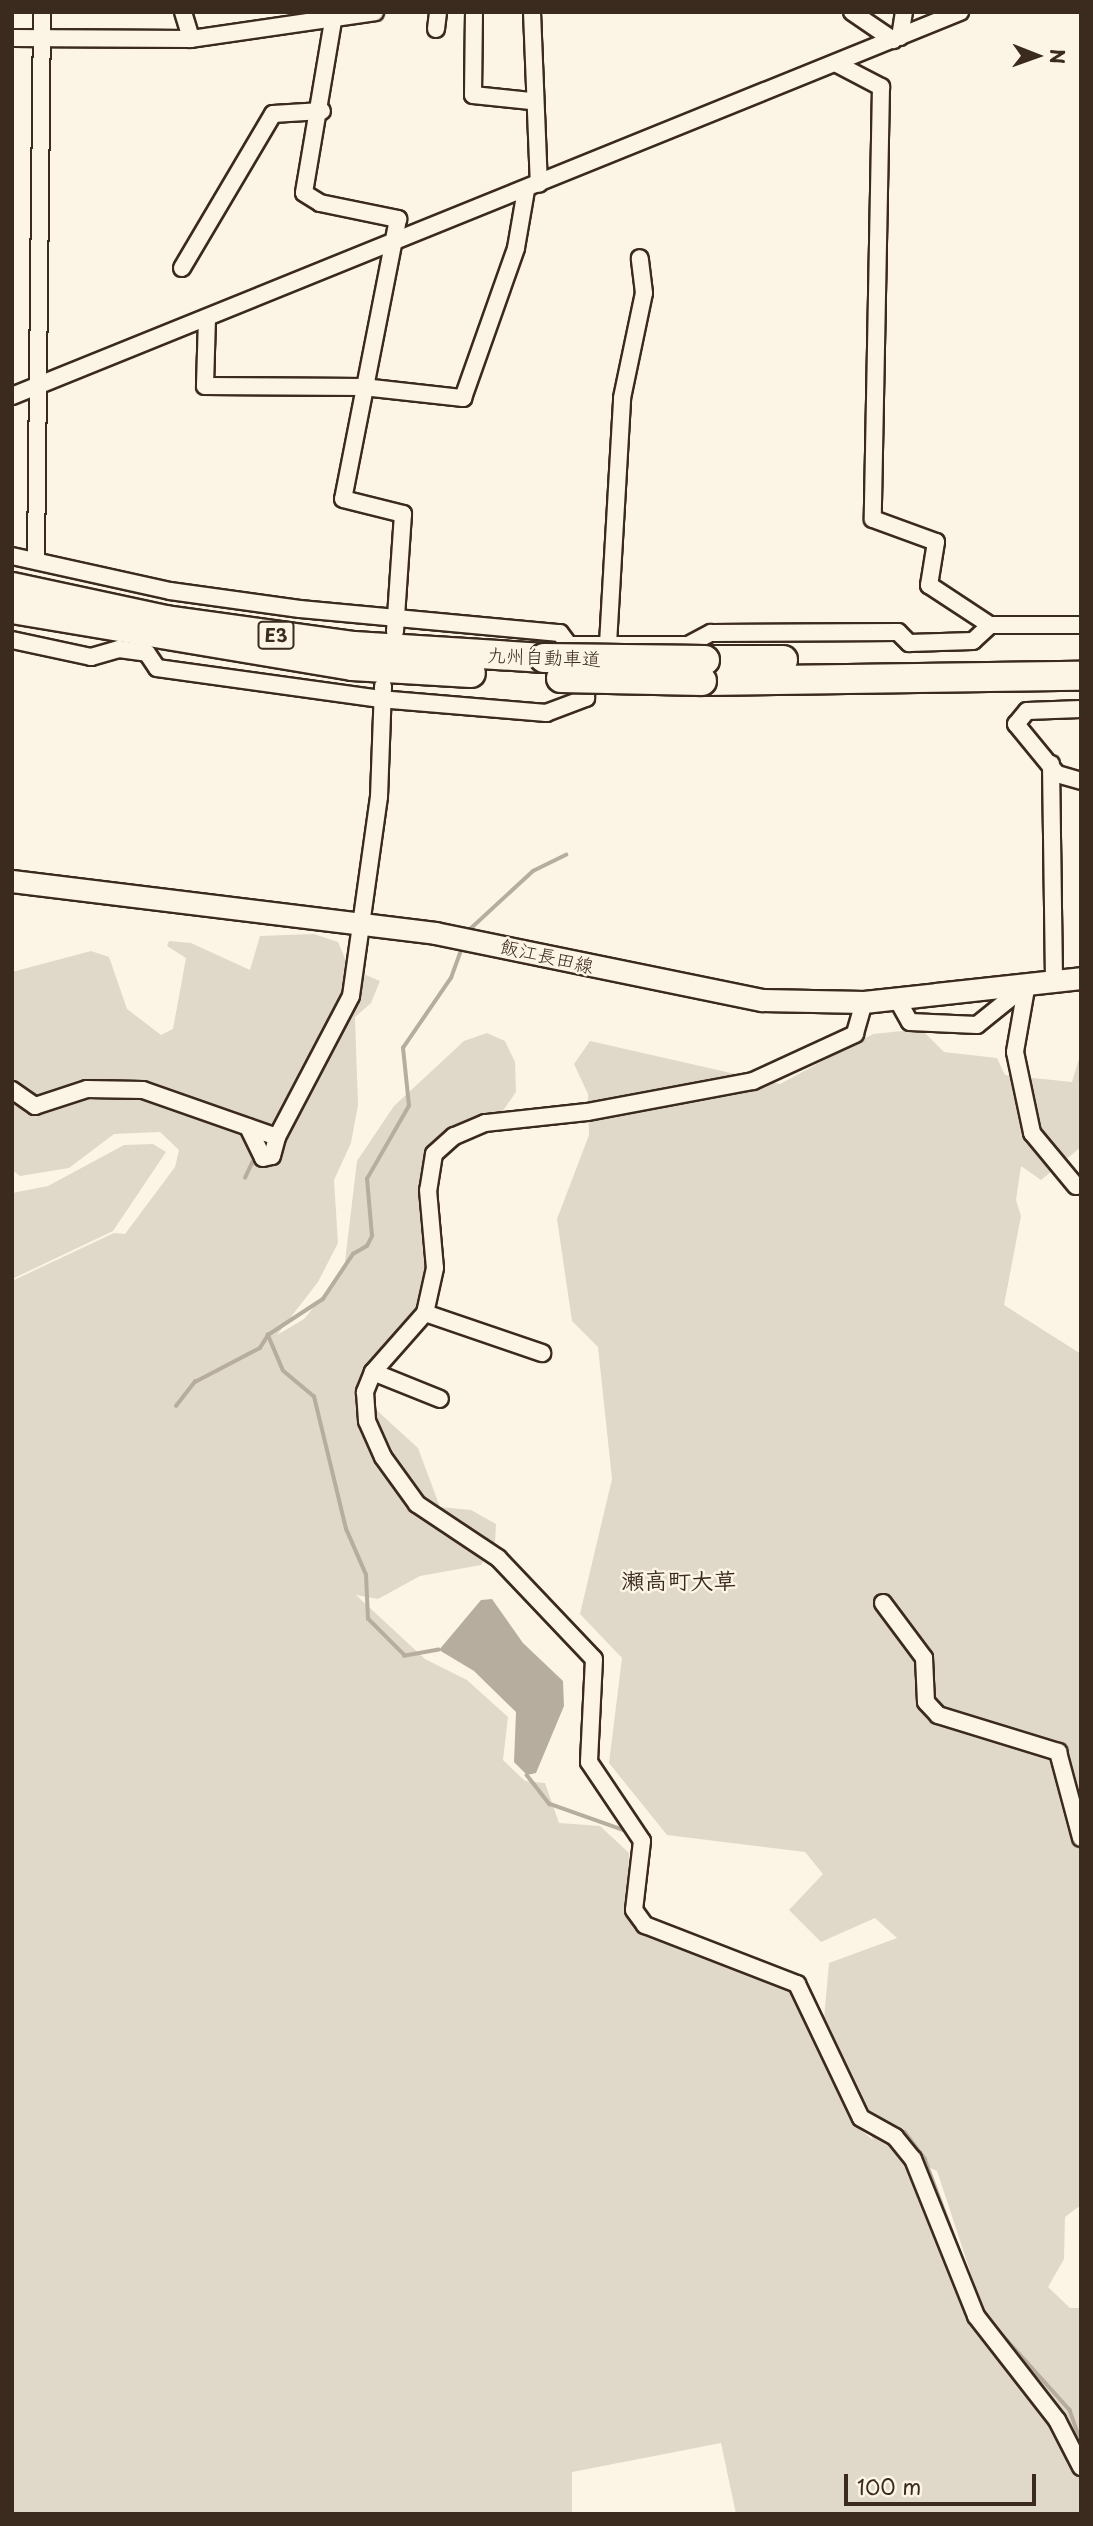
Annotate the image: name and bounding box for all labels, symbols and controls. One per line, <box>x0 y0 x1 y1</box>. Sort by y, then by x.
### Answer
north arrow <box>1002 21 1072 91</box>
text: N <box>1044 49 1072 64</box>
road number: E3 <box>257 620 295 650</box>
street label: 九州自動車道 <box>487 644 601 670</box>
street label: 飯江長田線 <box>498 934 596 978</box>
district label: 瀬高町大草 <box>622 1566 736 1594</box>
scale bar <box>848 2460 1040 2504</box>
text: 100 m <box>857 2470 921 2502</box>

